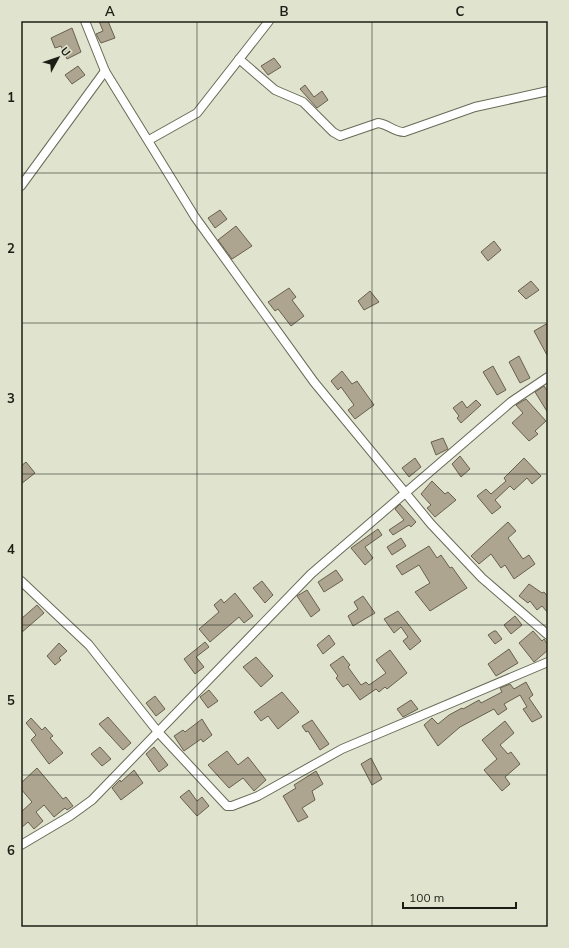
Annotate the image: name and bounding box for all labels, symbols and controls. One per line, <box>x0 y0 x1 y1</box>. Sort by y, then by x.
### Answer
text: A <box>105 3 115 19</box>
text: B <box>280 3 289 19</box>
text: C <box>456 3 465 19</box>
north arrow <box>38 38 78 78</box>
text: U <box>58 44 74 59</box>
text: 1 <box>7 89 15 105</box>
text: 2 <box>7 240 15 256</box>
text: 3 <box>7 390 15 406</box>
text: 4 <box>7 541 15 557</box>
text: 5 <box>7 692 15 708</box>
text: 6 <box>7 842 15 858</box>
scale bar <box>403 884 516 910</box>
text: 100 m <box>409 890 444 905</box>

